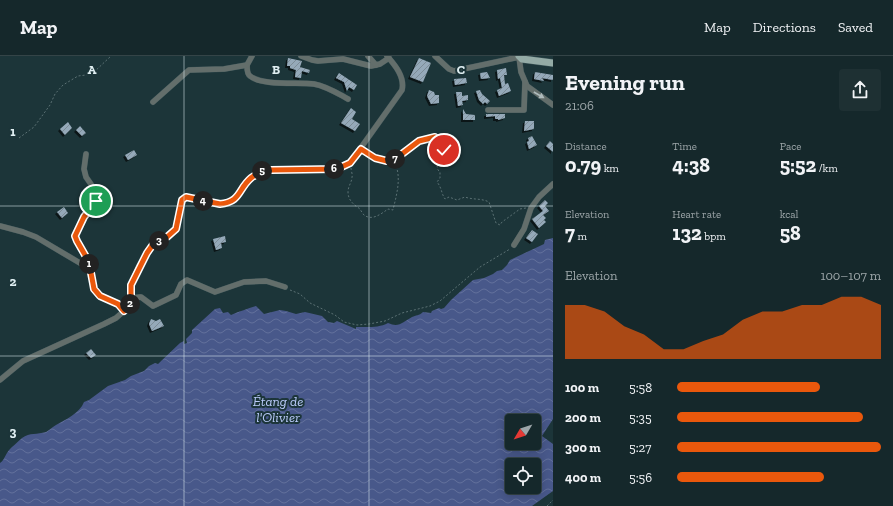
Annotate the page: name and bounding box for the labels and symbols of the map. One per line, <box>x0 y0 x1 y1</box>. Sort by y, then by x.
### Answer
text: A <box>88 62 97 77</box>
text: B <box>272 62 280 77</box>
text: C <box>457 62 465 77</box>
one-way arrow <box>533 91 545 98</box>
text: 1 <box>10 124 16 139</box>
pin <box>427 133 461 167</box>
pin: 7 <box>385 149 405 169</box>
pin: 6 <box>324 159 344 179</box>
pin: 5 <box>252 161 272 181</box>
pin <box>79 184 113 218</box>
pin: 4 <box>193 191 213 211</box>
pin: 3 <box>149 231 169 251</box>
pin: 1 <box>79 254 99 274</box>
text: 2 <box>10 274 17 289</box>
pin: 2 <box>120 294 140 314</box>
water label: Étang de l'Olivier <box>253 393 303 426</box>
north arrow <box>505 414 541 450</box>
text: 3 <box>10 424 17 439</box>

